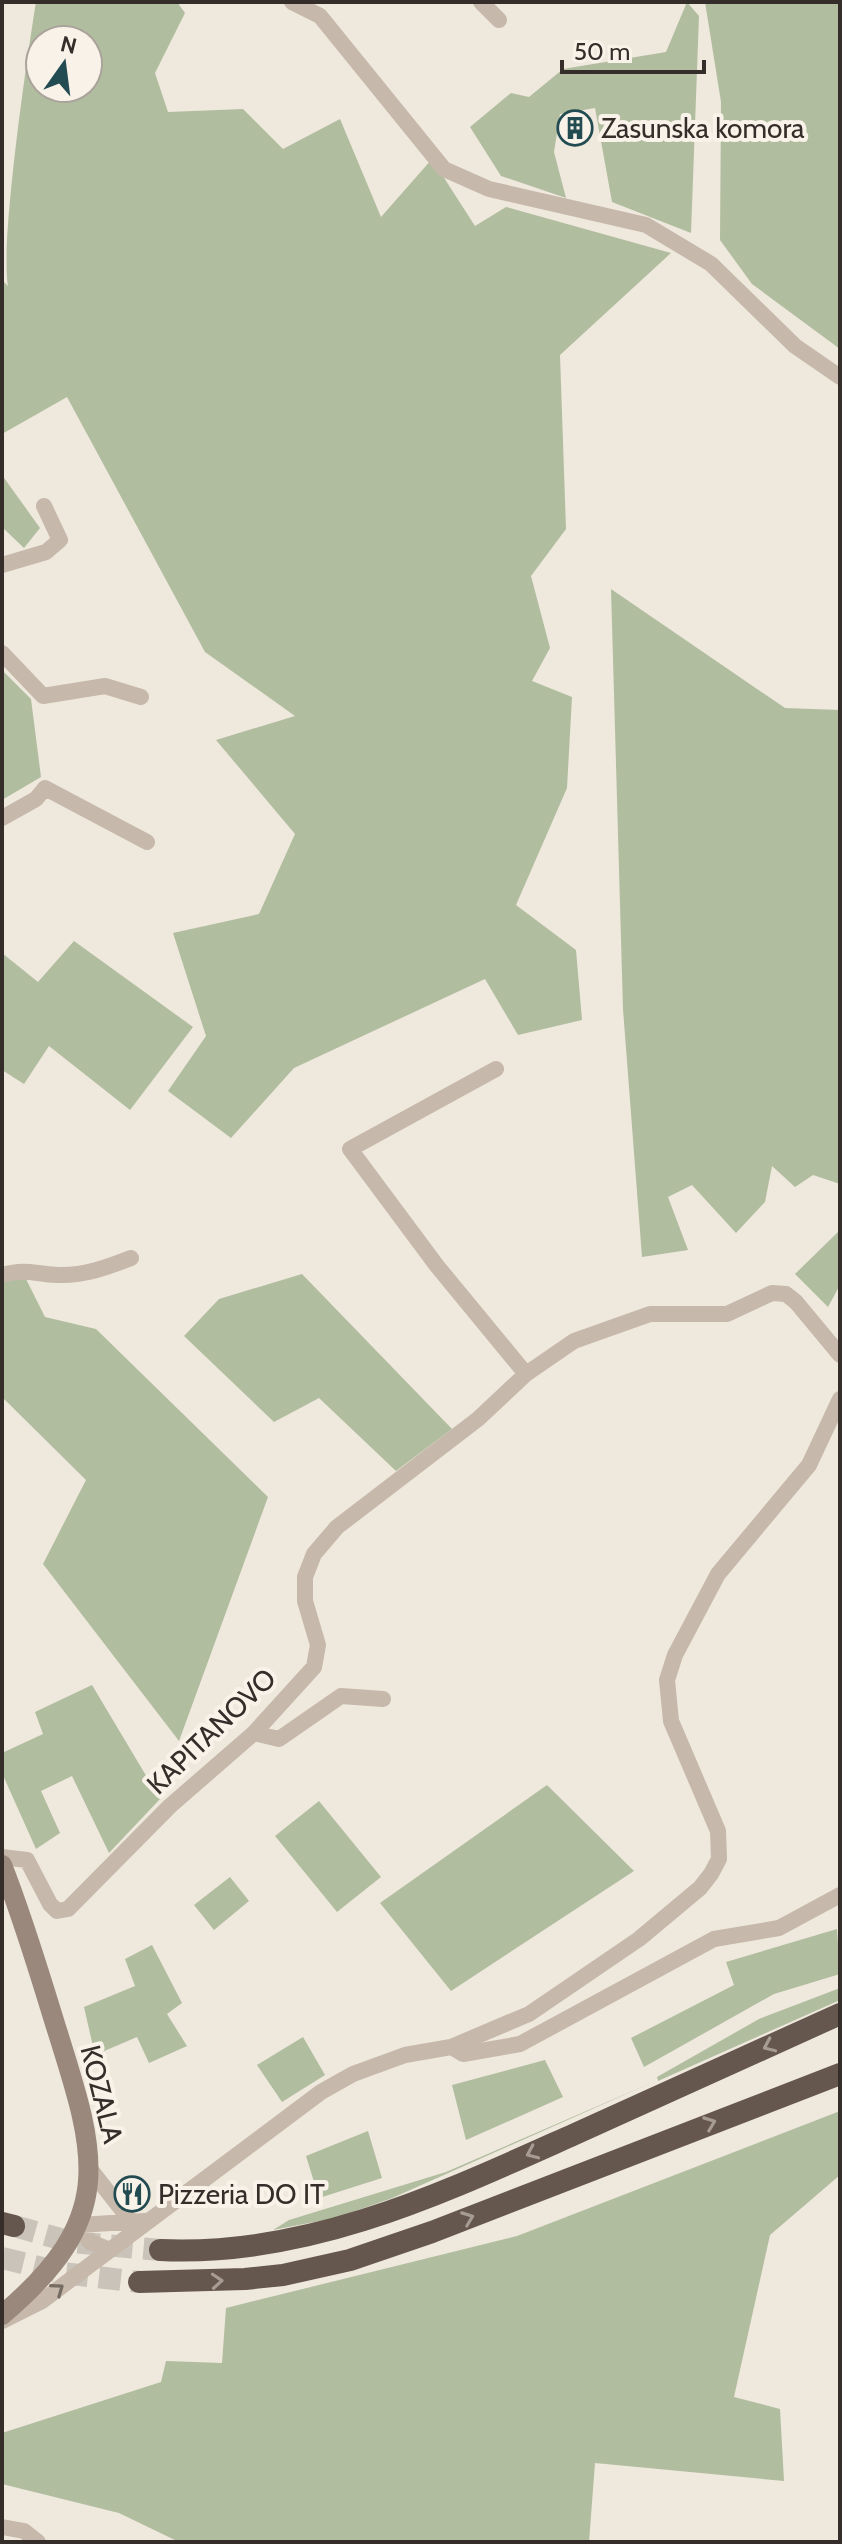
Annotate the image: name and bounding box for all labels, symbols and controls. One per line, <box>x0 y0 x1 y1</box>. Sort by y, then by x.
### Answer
north arrow <box>24 24 104 104</box>
scale bar <box>562 24 704 74</box>
text: N <box>58 30 80 60</box>
text: 50 m <box>574 37 630 66</box>
building icon: Zasunska komora <box>556 109 594 147</box>
place label: Zasunska komora <box>601 111 805 145</box>
street label: KAPITANOVO <box>139 1661 283 1801</box>
one-way arrow <box>763 2036 777 2052</box>
street label: KOZALA <box>73 2041 131 2147</box>
one-way arrow <box>702 2116 716 2133</box>
one-way arrow <box>526 2143 540 2159</box>
restaurant icon: Pizzeria DO IT <box>113 2175 151 2213</box>
place label: Pizzeria DO IT <box>158 2177 325 2211</box>
one-way arrow <box>460 2211 474 2228</box>
one-way arrow <box>211 2273 224 2290</box>
one-way arrow <box>50 2284 64 2299</box>

